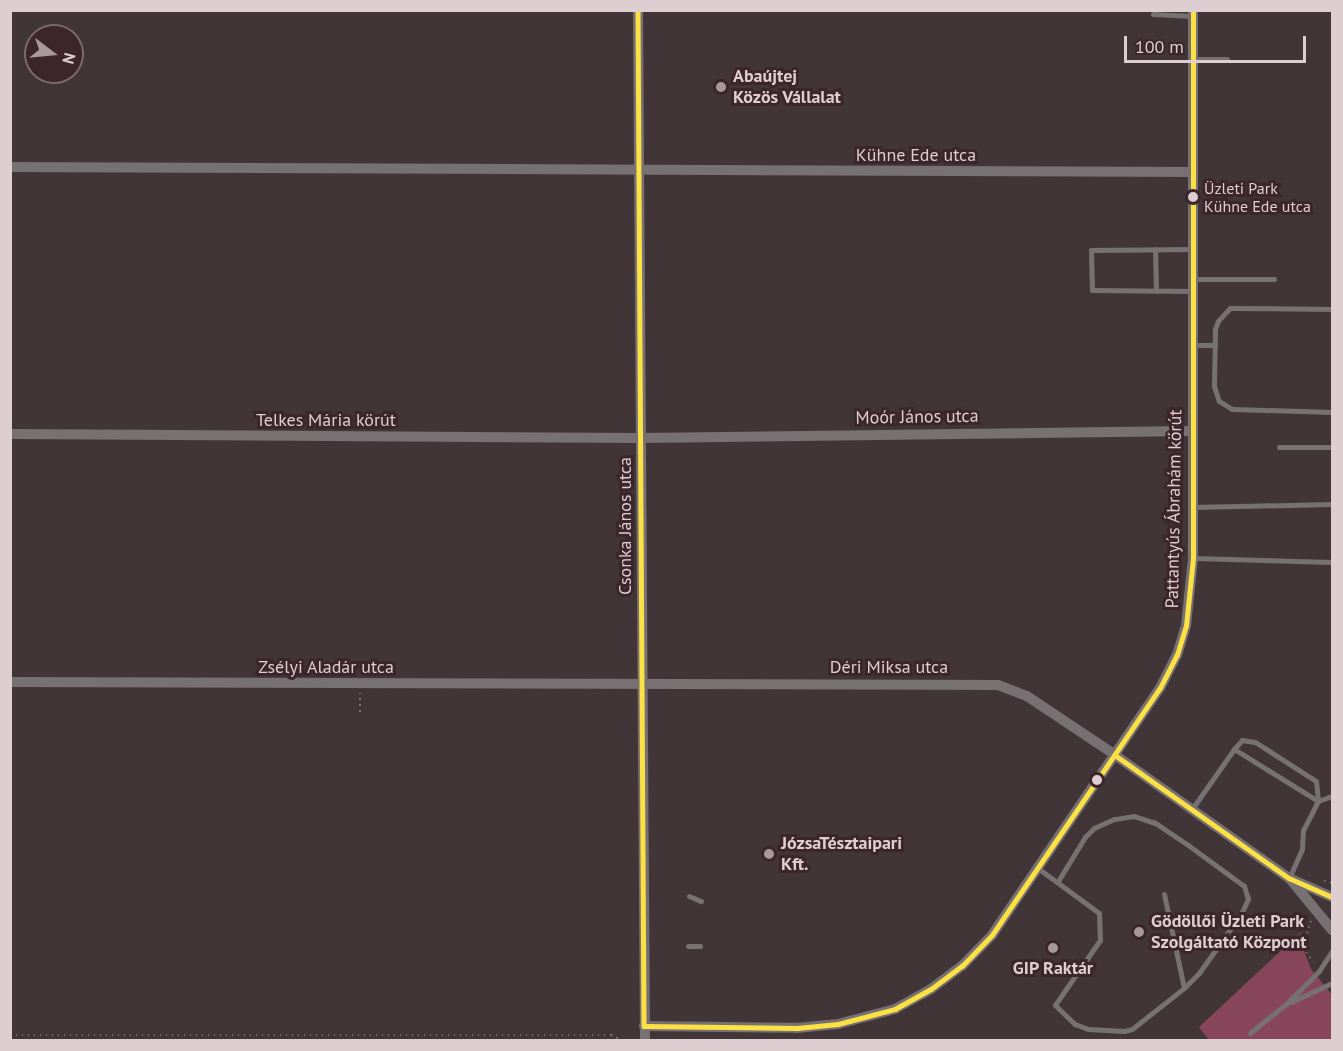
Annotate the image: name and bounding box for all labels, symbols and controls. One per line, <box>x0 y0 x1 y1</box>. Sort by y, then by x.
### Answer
north arrow <box>24 24 84 84</box>
scale bar <box>1127 24 1308 62</box>
text: 100 m <box>1135 35 1184 58</box>
text: N <box>58 51 80 66</box>
place label: Abaújtej Közös Vállalat <box>733 66 841 109</box>
marker: Abaújtej Közös Vállalat <box>714 80 728 94</box>
street label: Kühne Ede utca <box>856 144 976 166</box>
place label: Üzleti Park Kühne Ede utca <box>1204 178 1311 216</box>
marker: Üzleti Park Kühne Ede utca <box>1187 191 1199 203</box>
street label: Moór János utca <box>855 405 979 429</box>
street label: Telkes Mária körút <box>256 409 396 431</box>
street label: Pattantyús Ábrahám körút <box>1161 409 1187 609</box>
street label: Csonka János utca <box>614 457 636 595</box>
street label: Zsélyi Aladár utca <box>258 656 394 678</box>
street label: Déri Miksa utca <box>830 656 948 678</box>
unlabelled marker <box>1091 774 1103 786</box>
place label: JózsaTésztaipari Kft. <box>781 833 902 876</box>
marker: JózsaTésztaipari Kft. <box>762 847 776 861</box>
place label: Gödöllői Üzleti Park Szolgáltató Központ <box>1151 911 1307 954</box>
marker: Gödöllői Üzleti Park Szolgáltató Központ <box>1132 925 1146 939</box>
marker: GIP Raktár <box>1046 941 1060 955</box>
place label: GIP Raktár <box>1012 957 1094 979</box>

